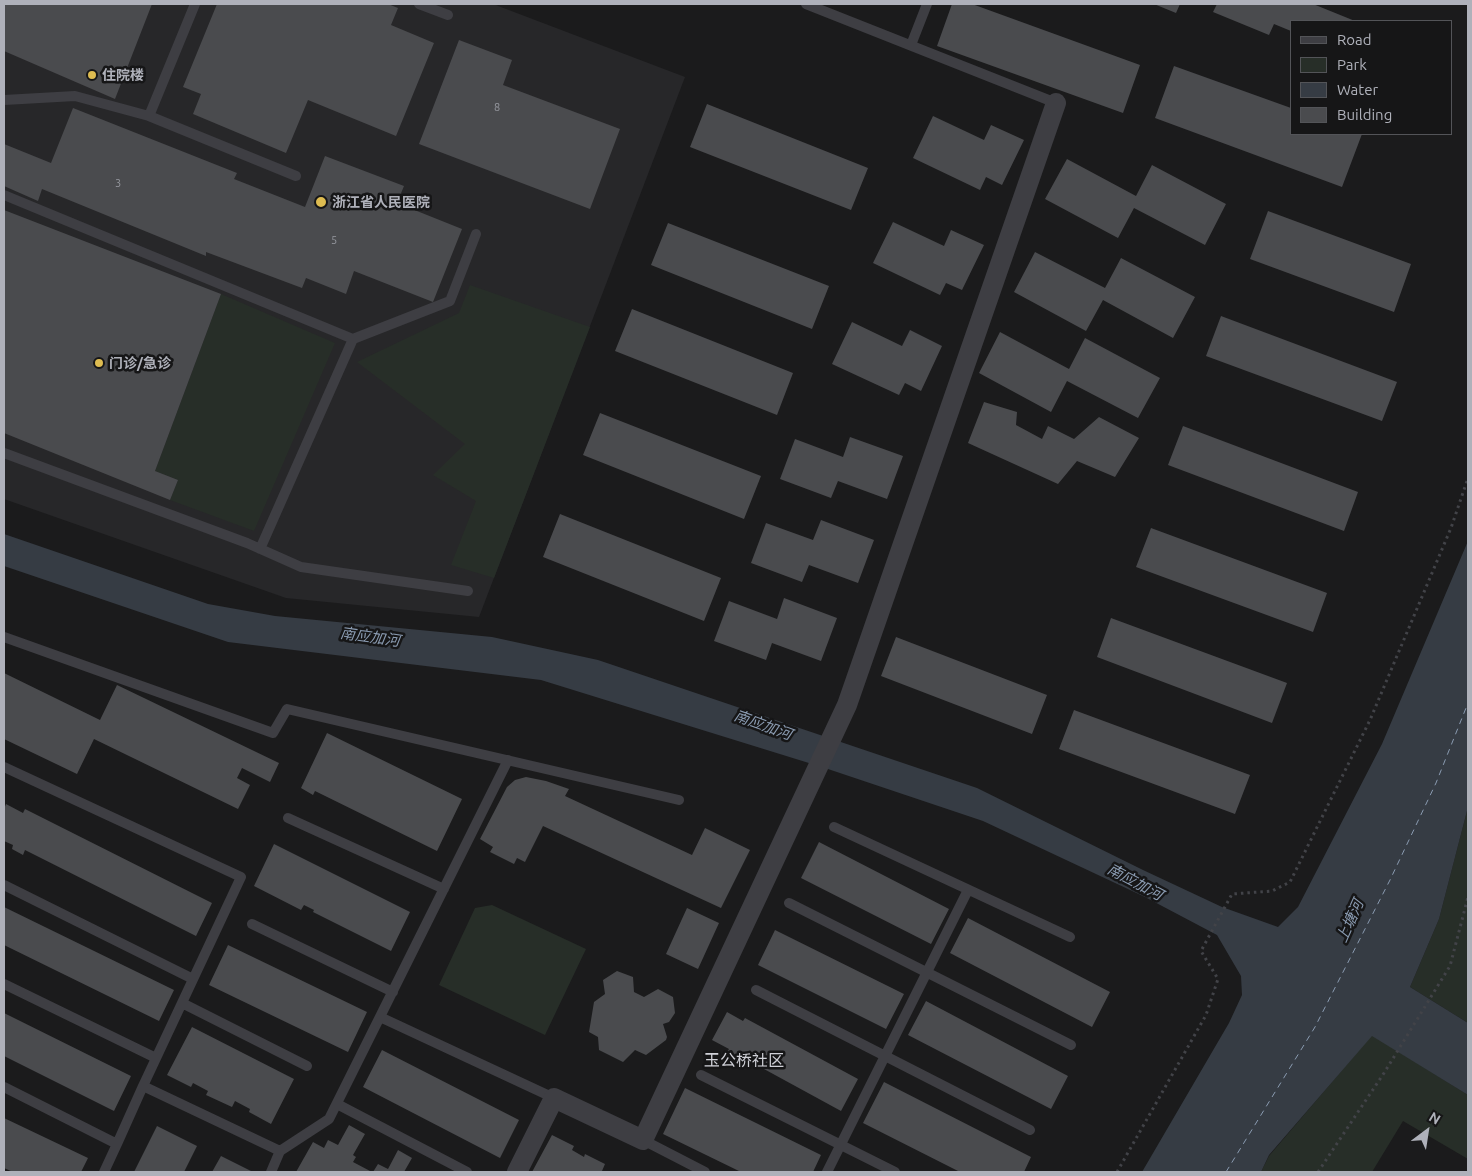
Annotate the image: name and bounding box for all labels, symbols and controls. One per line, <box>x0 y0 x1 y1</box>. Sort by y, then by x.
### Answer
legend <box>1290 20 1452 135</box>
text: Road <box>1337 31 1372 48</box>
text: Park <box>1337 56 1367 73</box>
place label: 住院楼 <box>102 67 144 83</box>
marker: 住院楼 <box>86 69 98 81</box>
text: Water <box>1337 81 1378 98</box>
house number: 8 <box>494 100 500 114</box>
text: Building <box>1337 106 1392 123</box>
house number: 3 <box>115 176 121 190</box>
place label: 浙江省人民医院 <box>332 194 430 210</box>
marker: 浙江省人民医院 <box>314 195 328 209</box>
house number: 5 <box>331 233 337 247</box>
place label: 门诊/急诊 <box>109 355 171 371</box>
marker: 门诊/急诊 <box>93 357 105 369</box>
water label: 南应加河 <box>339 624 401 650</box>
water label: 南应加河 <box>732 706 794 744</box>
water label: 南应加河 <box>1104 860 1166 904</box>
water label: 上塘河 <box>1333 897 1367 945</box>
district label: 玉公桥社区 <box>704 1051 784 1071</box>
north arrow <box>1402 1106 1452 1156</box>
text: N <box>1426 1109 1443 1128</box>

